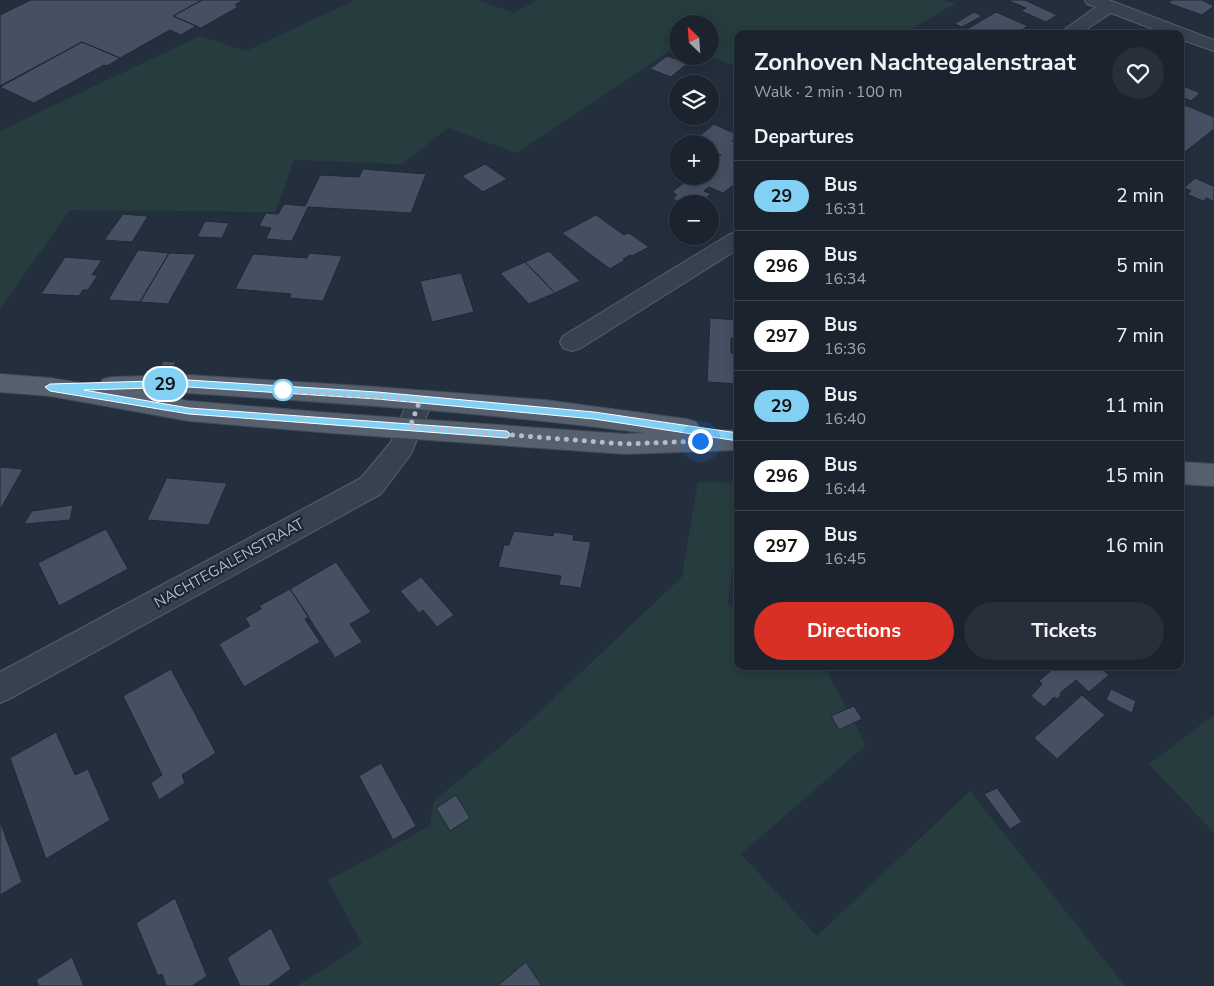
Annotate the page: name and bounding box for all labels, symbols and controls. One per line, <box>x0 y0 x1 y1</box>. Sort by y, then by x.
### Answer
north arrow <box>669 15 719 65</box>
map controls <box>669 15 719 245</box>
text: Zonhoven Nachtegalenstraat <box>754 46 1076 78</box>
button: heart <box>1112 47 1164 99</box>
button: layers <box>669 75 719 125</box>
text: Walk · 2 min · 100 m <box>754 81 902 103</box>
text: Departures <box>754 124 854 150</box>
button: + <box>669 135 719 185</box>
text: Bus <box>824 172 857 198</box>
text: 2 min <box>1116 183 1164 209</box>
text: 29 <box>771 184 792 208</box>
button: − <box>669 195 719 245</box>
text: 16:31 <box>824 198 866 220</box>
text: Bus <box>824 242 857 268</box>
text: 5 min <box>1116 253 1164 279</box>
text: 296 <box>765 254 798 278</box>
text: 16:34 <box>824 268 866 290</box>
text: Bus <box>824 312 857 338</box>
text: 7 min <box>1116 323 1164 349</box>
text: 297 <box>765 324 798 348</box>
text: 16:36 <box>824 338 866 360</box>
line badge: 29 <box>142 368 188 400</box>
text: 29 <box>154 372 176 396</box>
unlabelled marker <box>272 379 294 401</box>
text: Bus <box>824 382 857 408</box>
text: 11 min <box>1105 393 1164 419</box>
text: 29 <box>771 394 792 418</box>
text: 16:40 <box>824 408 866 430</box>
your location <box>688 429 713 454</box>
text: Bus <box>824 452 857 478</box>
text: 15 min <box>1105 463 1164 489</box>
text: 296 <box>765 464 798 488</box>
text: 16:44 <box>824 478 866 500</box>
street label: NACHTEGALENSTRAAT <box>150 513 308 613</box>
text: Bus <box>824 522 857 548</box>
text: 16 min <box>1105 533 1164 559</box>
text: 297 <box>765 534 798 558</box>
text: 16:45 <box>824 548 866 570</box>
button: Directions <box>754 602 954 660</box>
button: Tickets <box>964 602 1164 660</box>

